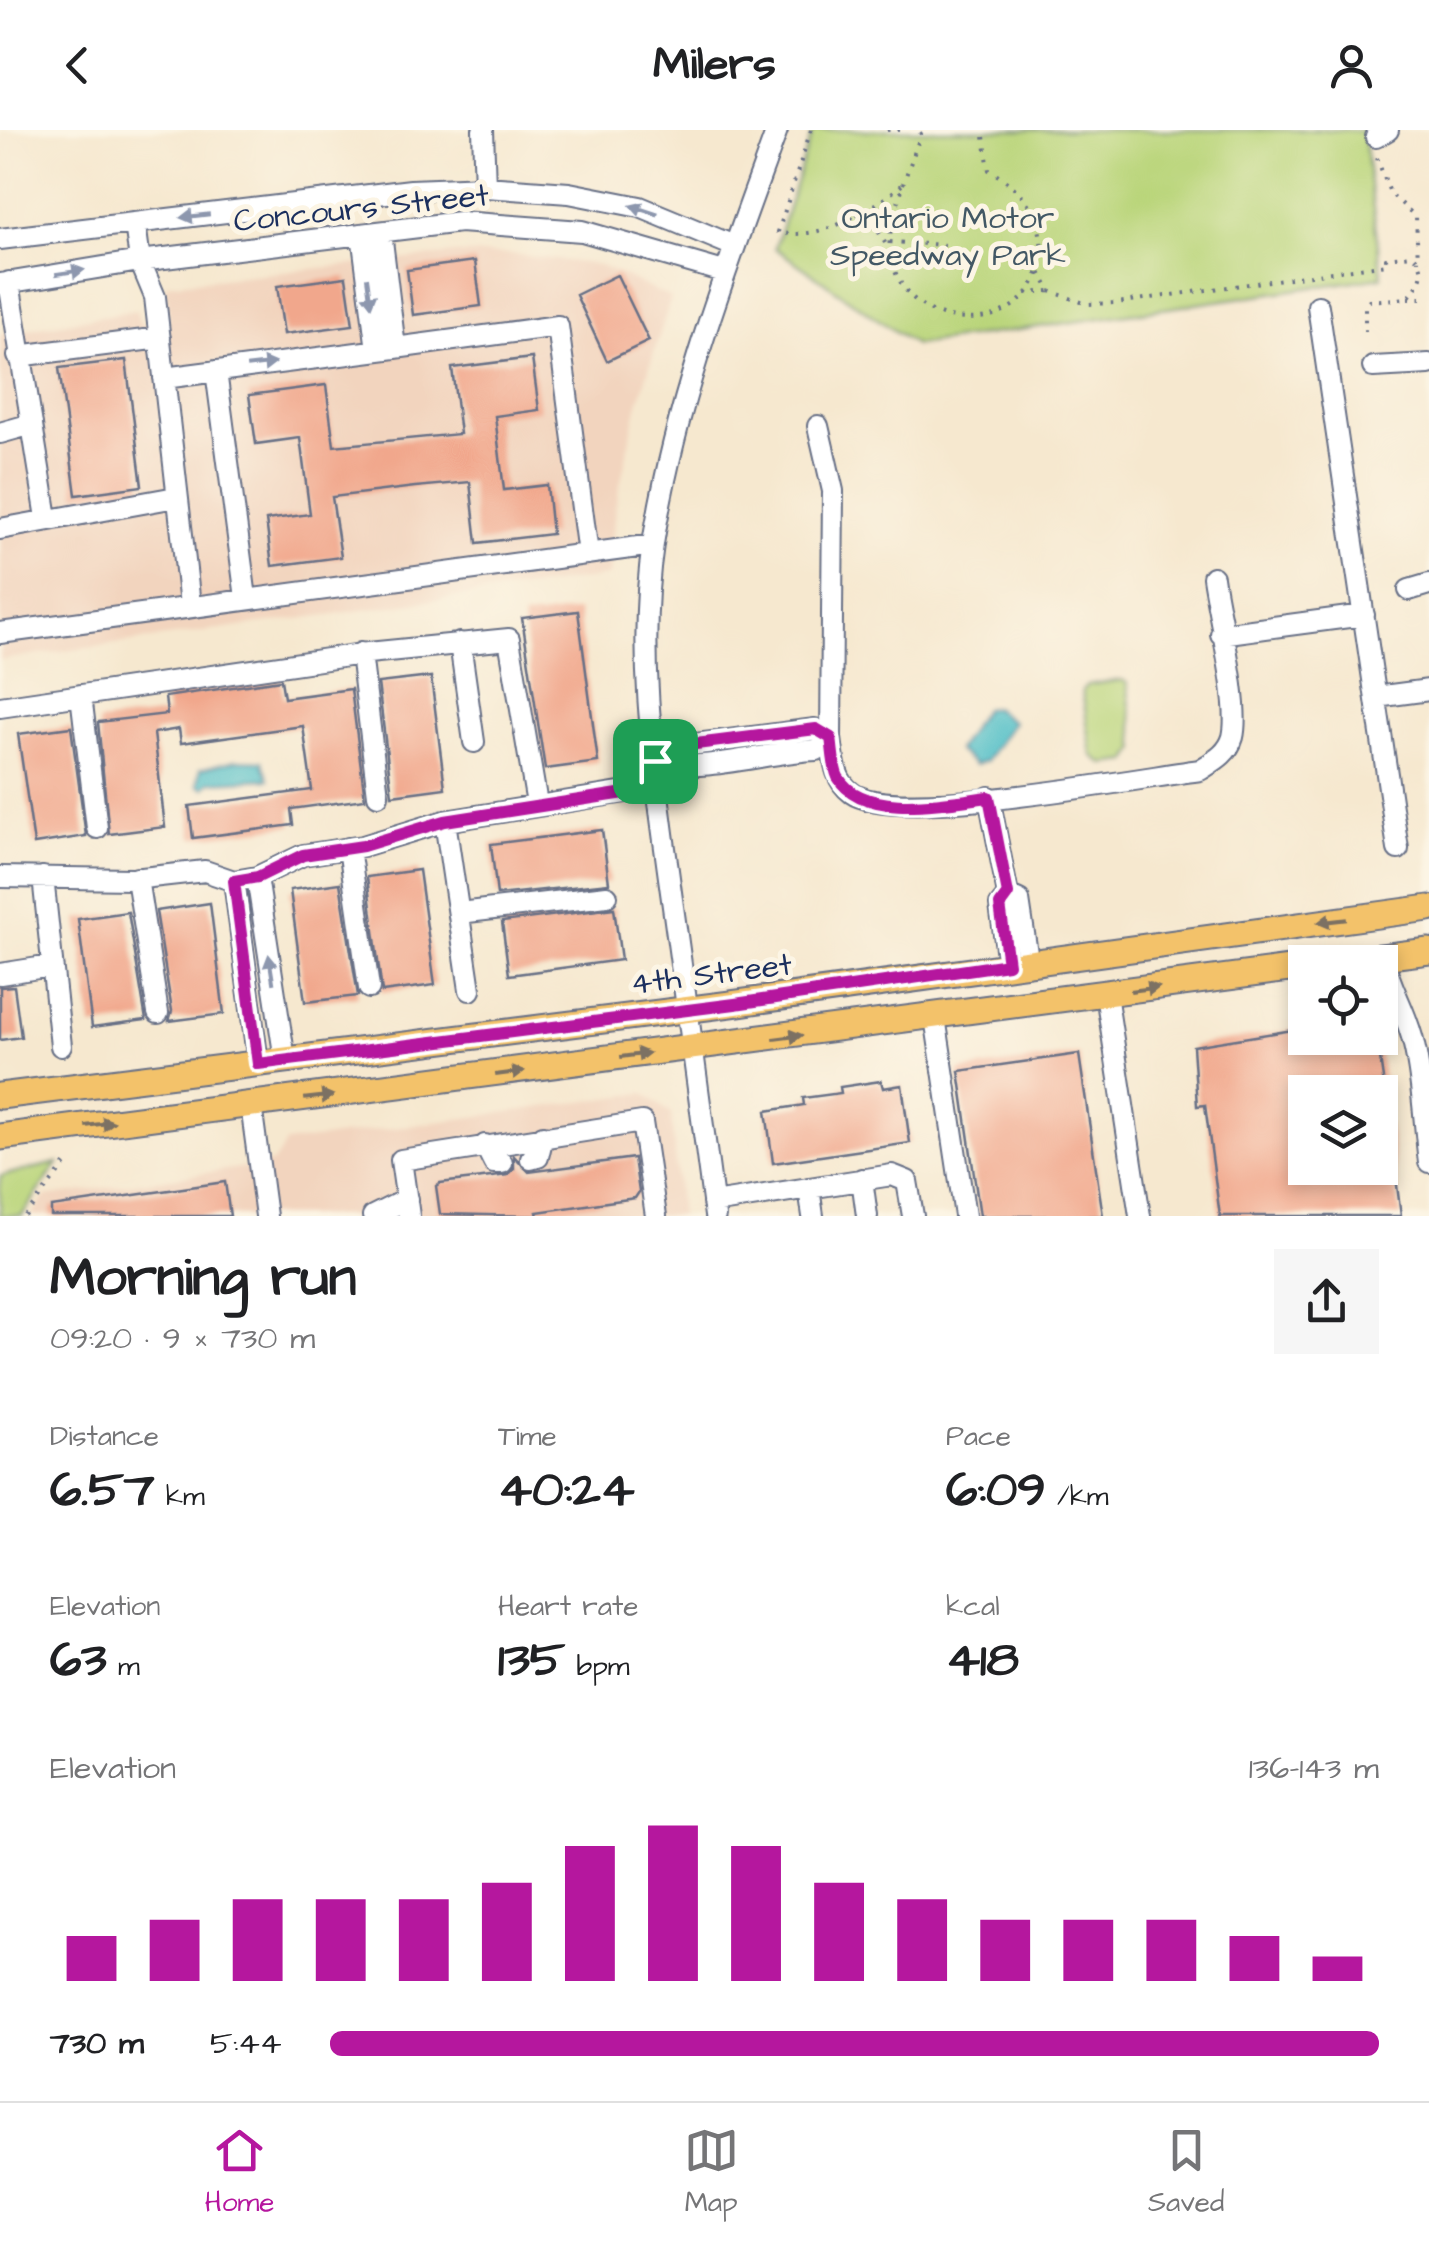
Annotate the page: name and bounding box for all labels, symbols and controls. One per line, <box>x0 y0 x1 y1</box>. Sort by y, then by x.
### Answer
text: Milers <box>653 34 776 96</box>
icon: back <box>50 38 105 93</box>
icon: person <box>1324 38 1379 93</box>
street label: Concours Street <box>231 173 491 244</box>
park label: Ontario Motor Speedway Park <box>830 196 1066 278</box>
one-way arrow <box>628 202 658 217</box>
one-way arrow <box>179 208 211 224</box>
one-way arrow <box>54 264 86 279</box>
one-way arrow <box>361 277 377 309</box>
one-way arrow <box>245 357 277 373</box>
pin <box>613 719 698 804</box>
icon: arrive <box>628 734 683 789</box>
one-way arrow <box>1316 913 1348 929</box>
street label: 4th Street <box>628 942 794 1007</box>
map controls <box>1288 945 1398 1185</box>
button: locate <box>1288 945 1398 1055</box>
one-way arrow <box>263 952 279 984</box>
one-way arrow <box>1129 980 1161 996</box>
one-way arrow <box>772 1028 804 1044</box>
one-way arrow <box>620 1046 651 1062</box>
one-way arrow <box>494 1064 526 1080</box>
button: layers <box>1288 1075 1398 1185</box>
one-way arrow <box>303 1089 335 1105</box>
one-way arrow <box>84 1116 116 1132</box>
text: Morning run <box>50 1240 356 1316</box>
button: share <box>1274 1249 1379 1354</box>
text: 09:20 · 9 × 730 m <box>50 1316 315 1361</box>
text: Distance <box>50 1417 159 1456</box>
text: Time <box>498 1417 557 1456</box>
text: Pace <box>946 1417 1011 1456</box>
text: 6.57 <box>50 1456 155 1525</box>
text: 40:24 <box>498 1456 635 1525</box>
text: 6:09 <box>946 1456 1046 1525</box>
text: km <box>155 1477 205 1516</box>
text: /km <box>1046 1477 1109 1516</box>
text: Elevation <box>50 1587 160 1626</box>
text: Heart rate <box>498 1587 639 1626</box>
text: kcal <box>946 1587 1000 1626</box>
text: 63 <box>50 1626 107 1695</box>
text: 135 <box>498 1626 565 1695</box>
text: 418 <box>946 1626 1019 1695</box>
text: m <box>107 1647 140 1686</box>
text: bpm <box>565 1647 630 1686</box>
text: Elevation <box>50 1746 176 1791</box>
text: 136–143 m <box>1249 1746 1379 1791</box>
text: 730 m <box>50 2021 144 2066</box>
text: 5:44 <box>210 2021 282 2066</box>
tab: Home <box>205 2123 274 2222</box>
tab: Map <box>684 2123 739 2222</box>
tab: Saved <box>1148 2123 1224 2222</box>

